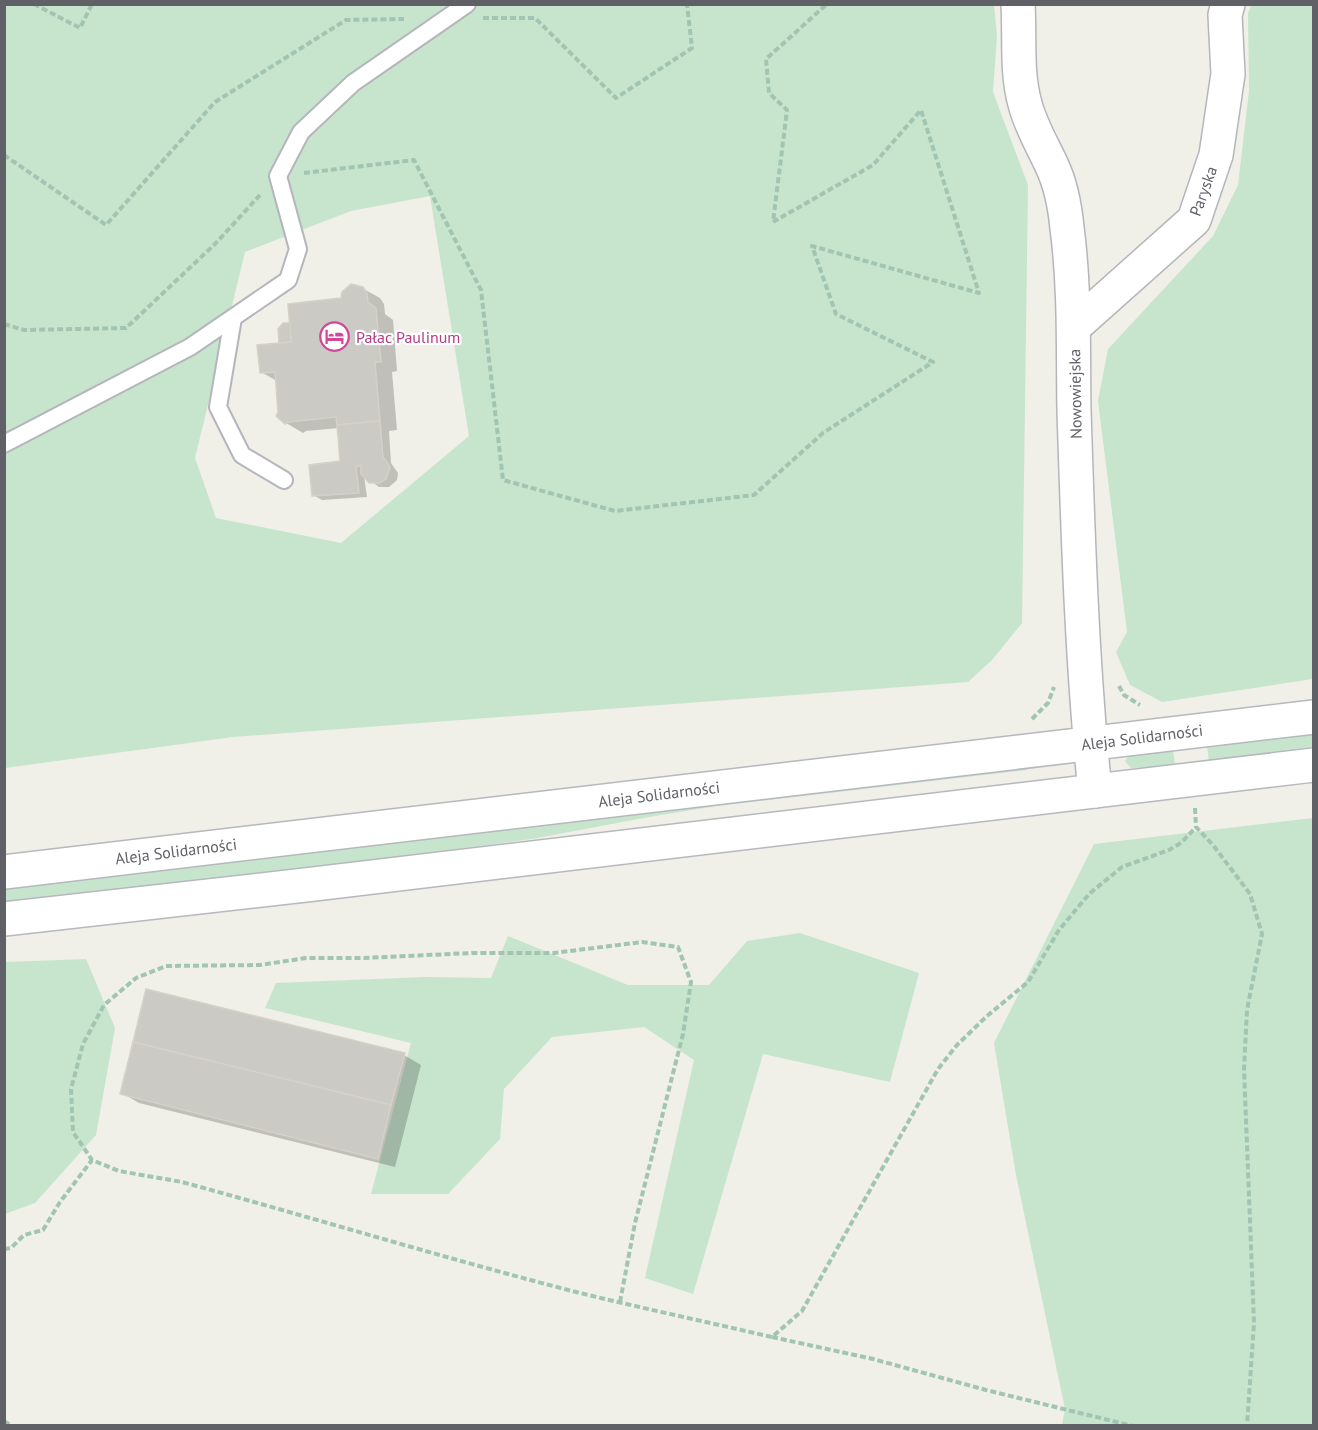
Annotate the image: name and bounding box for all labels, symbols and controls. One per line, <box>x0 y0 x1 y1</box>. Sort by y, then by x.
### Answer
street label: Paryska <box>1185 163 1221 219</box>
hotel icon: Pałac Paulinum <box>319 321 351 353</box>
place label: Pałac Paulinum <box>356 327 460 347</box>
street label: Nowowiejska <box>1064 349 1086 439</box>
street label: Aleja Solidarności <box>1080 720 1204 754</box>
street label: Aleja Solidarności <box>597 777 721 811</box>
street label: Aleja Solidarności <box>114 834 238 868</box>

